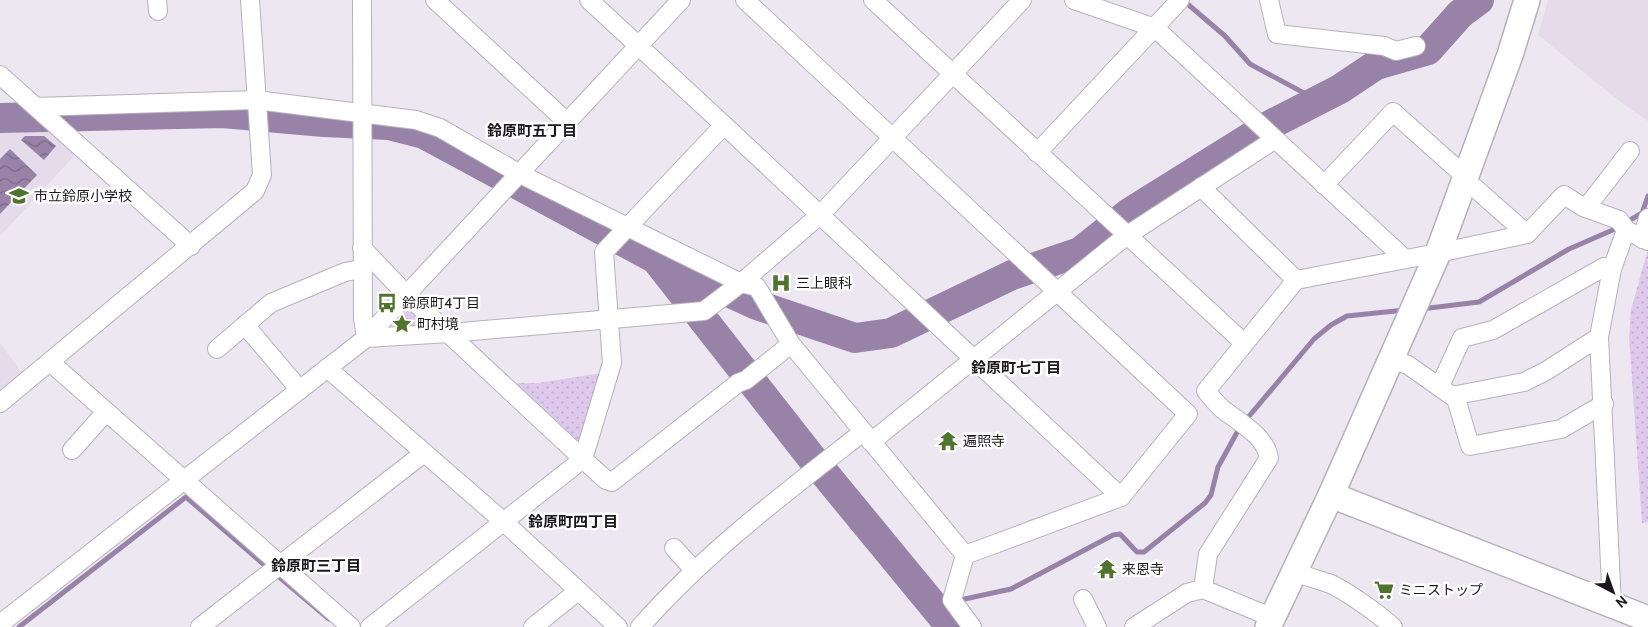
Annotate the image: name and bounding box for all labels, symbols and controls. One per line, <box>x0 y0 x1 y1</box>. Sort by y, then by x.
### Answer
district label: 鈴原町五丁目 <box>487 122 577 140</box>
school or university icon: 市立鈴原小学校 <box>8 185 30 207</box>
place label: 市立鈴原小学校 <box>34 187 132 205</box>
hospital icon: 三上眼科 <box>770 272 792 294</box>
place label: 三上眼科 <box>796 274 852 292</box>
bus stop icon: 鈴原町4丁目 <box>376 292 398 314</box>
place label: 鈴原町4丁目 <box>402 294 480 312</box>
place icon: 町村境 <box>391 313 413 335</box>
place label: 町村境 <box>417 315 459 333</box>
district label: 鈴原町七丁目 <box>971 359 1061 377</box>
temple icon: 遍照寺 <box>937 430 959 452</box>
place label: 遍照寺 <box>963 432 1005 450</box>
district label: 鈴原町四丁目 <box>528 513 618 531</box>
district label: 鈴原町三丁目 <box>271 557 361 575</box>
temple icon: 来恩寺 <box>1096 558 1118 580</box>
place label: 来恩寺 <box>1122 560 1164 578</box>
north arrow <box>1588 567 1638 617</box>
supermarket icon: ミニストップ <box>1373 579 1395 601</box>
place label: ミニストップ <box>1399 581 1483 599</box>
text: N <box>1612 592 1631 612</box>

